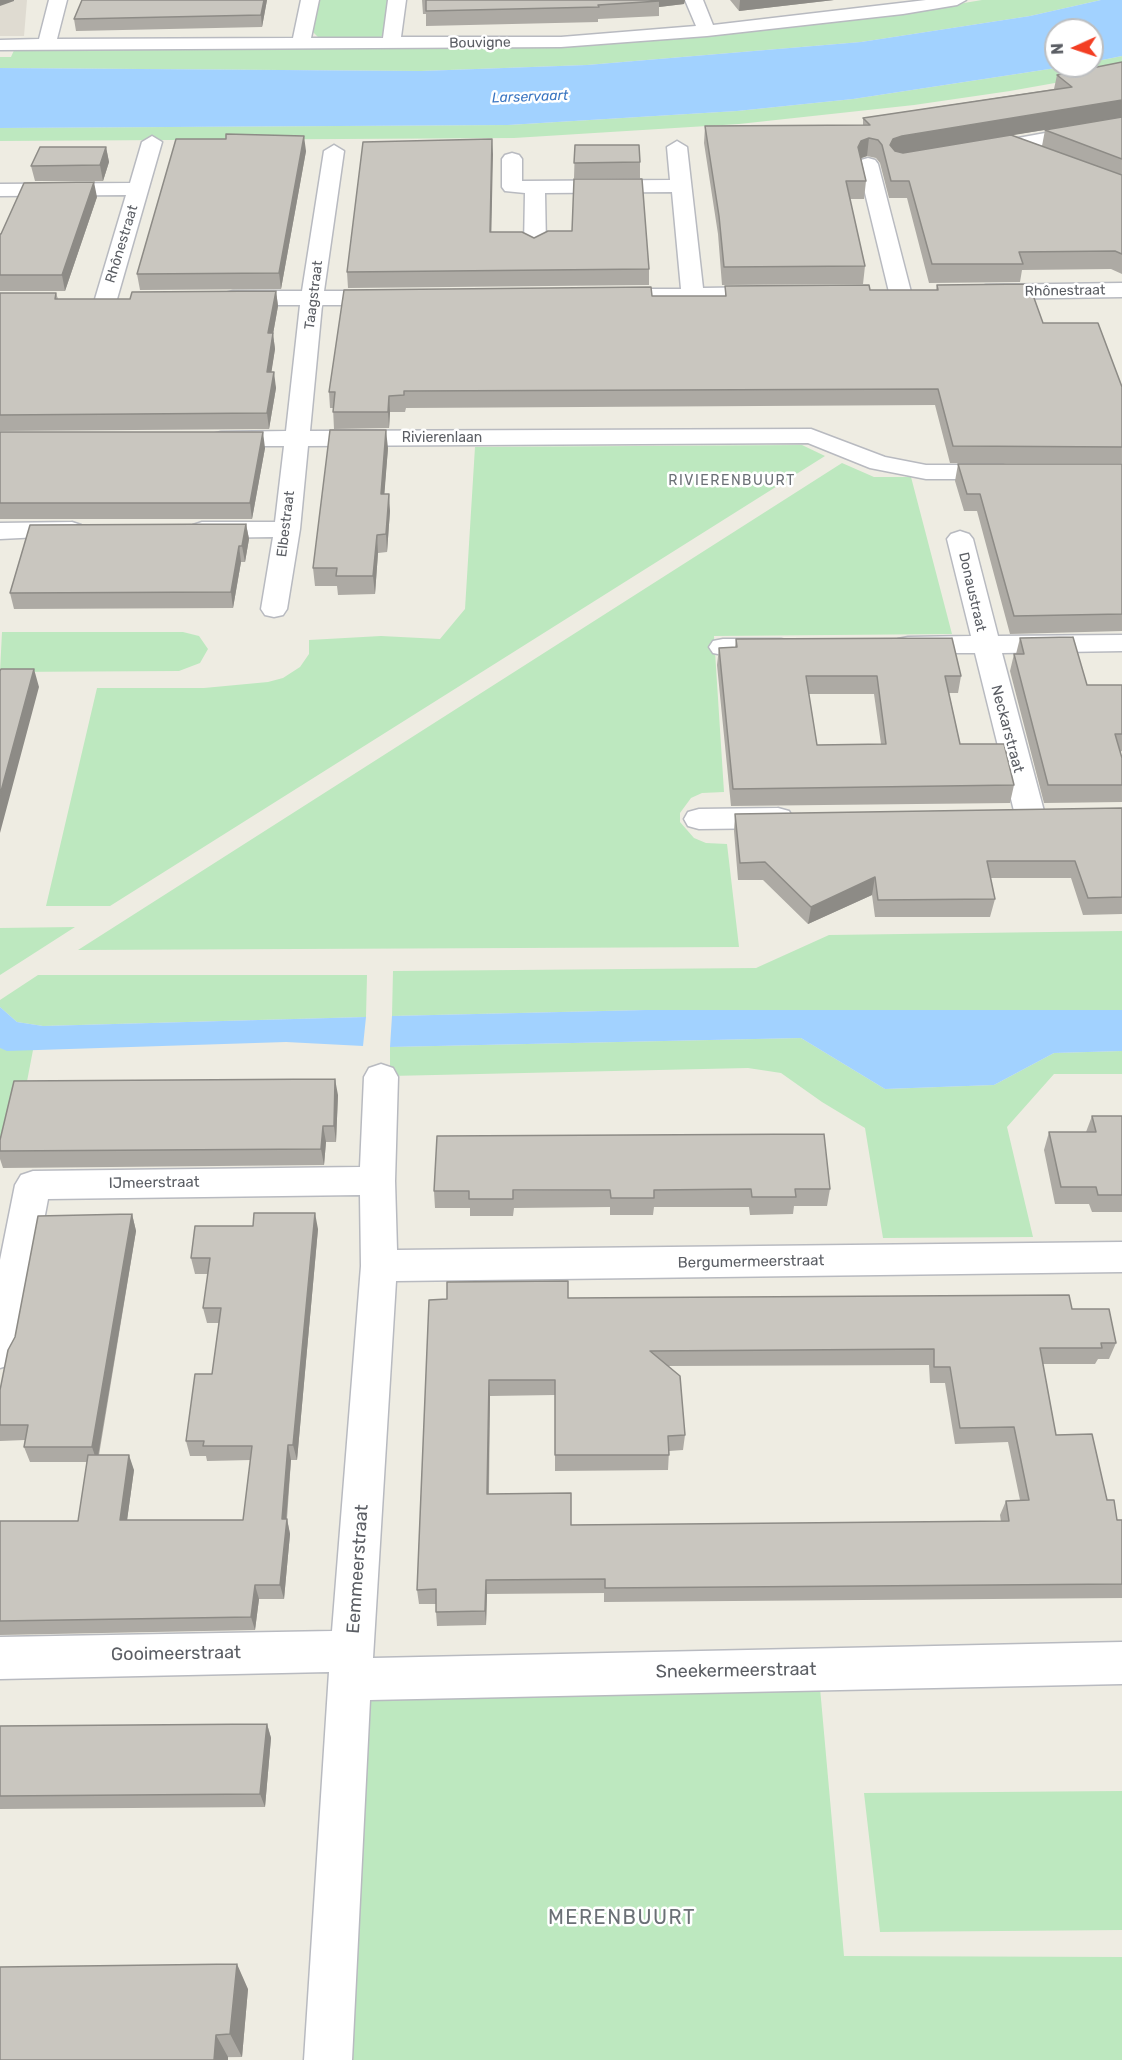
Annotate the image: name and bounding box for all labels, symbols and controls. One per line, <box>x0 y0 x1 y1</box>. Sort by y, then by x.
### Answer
north arrow <box>1044 18 1104 78</box>
street label: Bouvigne <box>449 34 511 52</box>
text: N <box>1048 43 1067 55</box>
water label: Larservaart <box>491 87 569 107</box>
street label: Rhônestraat <box>102 203 142 285</box>
street label: Taagstraat <box>301 260 327 330</box>
street label: Rhônestraat <box>1024 282 1106 300</box>
street label: Rivierenlaan <box>402 430 482 446</box>
district label: RIVIERENBUURT <box>668 473 796 489</box>
street label: Elbestraat <box>274 490 298 558</box>
street label: Donaustraat <box>955 551 989 633</box>
street label: Neckarstraat <box>987 683 1027 775</box>
street label: IJmeerstraat <box>108 1173 200 1193</box>
street label: Bergumermeerstraat <box>678 1252 824 1272</box>
street label: Eemmeerstraat <box>343 1504 373 1634</box>
street label: Gooimeerstraat <box>111 1642 241 1666</box>
street label: Sneekermeerstraat <box>655 1659 817 1683</box>
district label: MERENBUURT <box>548 1906 696 1930</box>

